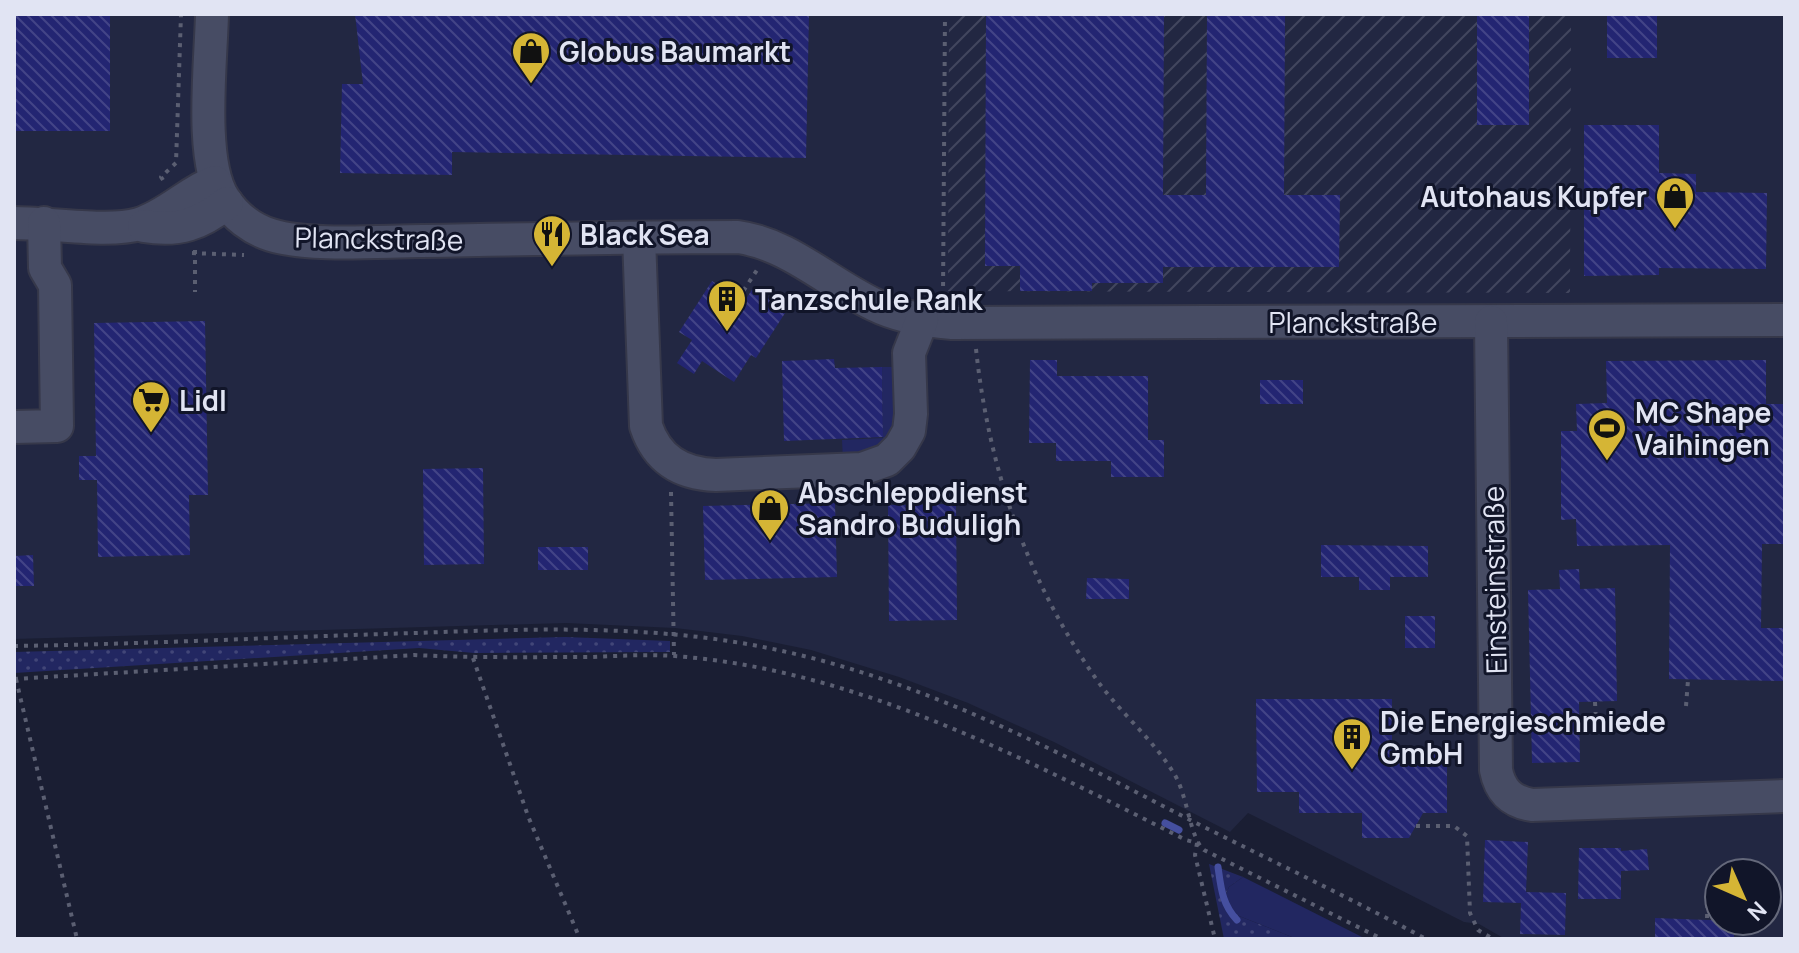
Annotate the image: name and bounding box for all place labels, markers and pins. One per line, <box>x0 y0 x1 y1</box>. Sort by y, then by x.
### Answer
shop icon: Globus Baumarkt <box>510 30 552 85</box>
place label: Globus Baumarkt <box>559 32 791 70</box>
shop icon: Autohaus Kupfer <box>1654 175 1696 230</box>
place label: Autohaus Kupfer <box>1420 177 1647 215</box>
restaurant icon: Black Sea <box>531 213 573 268</box>
place label: Black Sea <box>580 215 710 253</box>
building icon: Tanzschule Rank <box>706 278 748 333</box>
place label: Tanzschule Rank <box>755 280 983 318</box>
supermarket icon: Lidl <box>130 379 172 434</box>
place label: Lidl <box>179 381 227 419</box>
place label: MC Shape Vaihingen <box>1635 393 1771 463</box>
sports icon: MC Shape Vaihingen <box>1586 407 1628 462</box>
place label: Abschleppdienst Sandro Buduligh <box>798 473 1028 543</box>
shop icon: Abschleppdienst Sandro Buduligh <box>749 487 791 542</box>
place label: Die Energieschmiede GmbH <box>1380 702 1666 772</box>
building icon: Die Energieschmiede GmbH <box>1331 716 1373 771</box>

